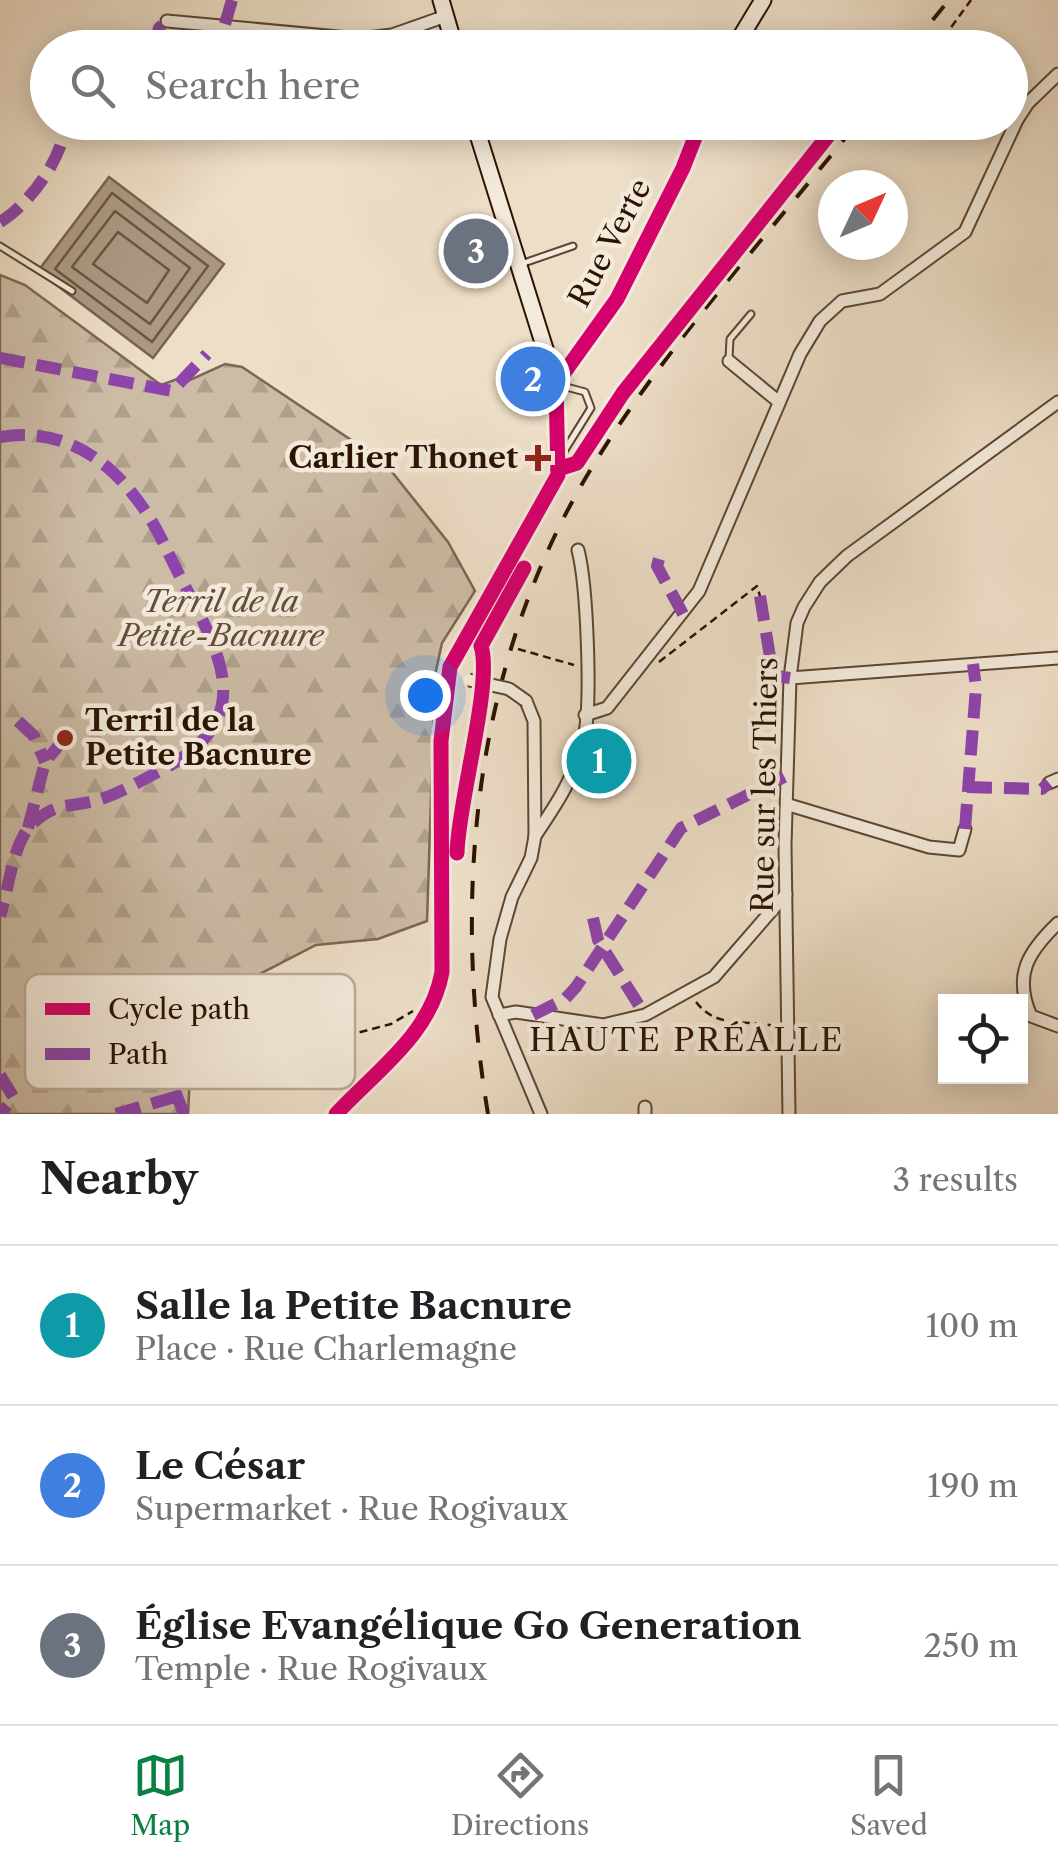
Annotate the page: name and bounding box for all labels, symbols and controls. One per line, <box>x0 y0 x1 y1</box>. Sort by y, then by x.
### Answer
search box <box>30 30 1028 140</box>
icon: search <box>65 58 120 113</box>
text: Search here <box>145 62 360 109</box>
north arrow <box>818 170 908 260</box>
street label: Rue Verte <box>560 172 659 313</box>
pin: 3 <box>444 214 508 288</box>
pin: 2 <box>500 342 566 416</box>
place label: Carlier Thonet <box>288 439 518 476</box>
marker: Carlier Thonet <box>527 447 549 469</box>
park label: Terril de la Petite-Bacnure <box>116 583 325 654</box>
street label: Rue sur les Thiers <box>744 657 785 913</box>
your location <box>400 670 451 721</box>
place label: Terril de la Petite Bacnure <box>85 702 312 773</box>
pin: 1 <box>566 724 632 798</box>
marker: Terril de la Petite Bacnure <box>54 727 76 749</box>
legend <box>25 974 355 1089</box>
text: Cycle path <box>108 992 250 1026</box>
map controls <box>938 994 1028 1084</box>
button: locate <box>938 994 1028 1084</box>
district label: HAUTE PRÉALLE <box>529 1020 845 1059</box>
text: Path <box>108 1037 168 1071</box>
text: Nearby <box>40 1153 198 1205</box>
text: 3 results <box>892 1160 1018 1199</box>
text: Salle la Petite Bacnure <box>135 1282 572 1329</box>
text: 1 <box>65 1306 80 1345</box>
text: 100 m <box>926 1306 1018 1345</box>
text: Place · Rue Charlemagne <box>135 1329 517 1368</box>
text: Le César <box>135 1442 305 1489</box>
text: 2 <box>63 1466 82 1505</box>
text: 190 m <box>927 1466 1018 1505</box>
text: Supermarket · Rue Rogivaux <box>135 1489 568 1528</box>
text: Église Evangélique Go Generation <box>135 1602 802 1649</box>
text: 3 <box>63 1626 82 1665</box>
text: 250 m <box>924 1626 1018 1665</box>
text: Temple · Rue Rogivaux <box>135 1649 487 1688</box>
tab: Map <box>130 1748 190 1842</box>
tab: Directions <box>451 1748 589 1842</box>
tab: Saved <box>850 1748 928 1842</box>

